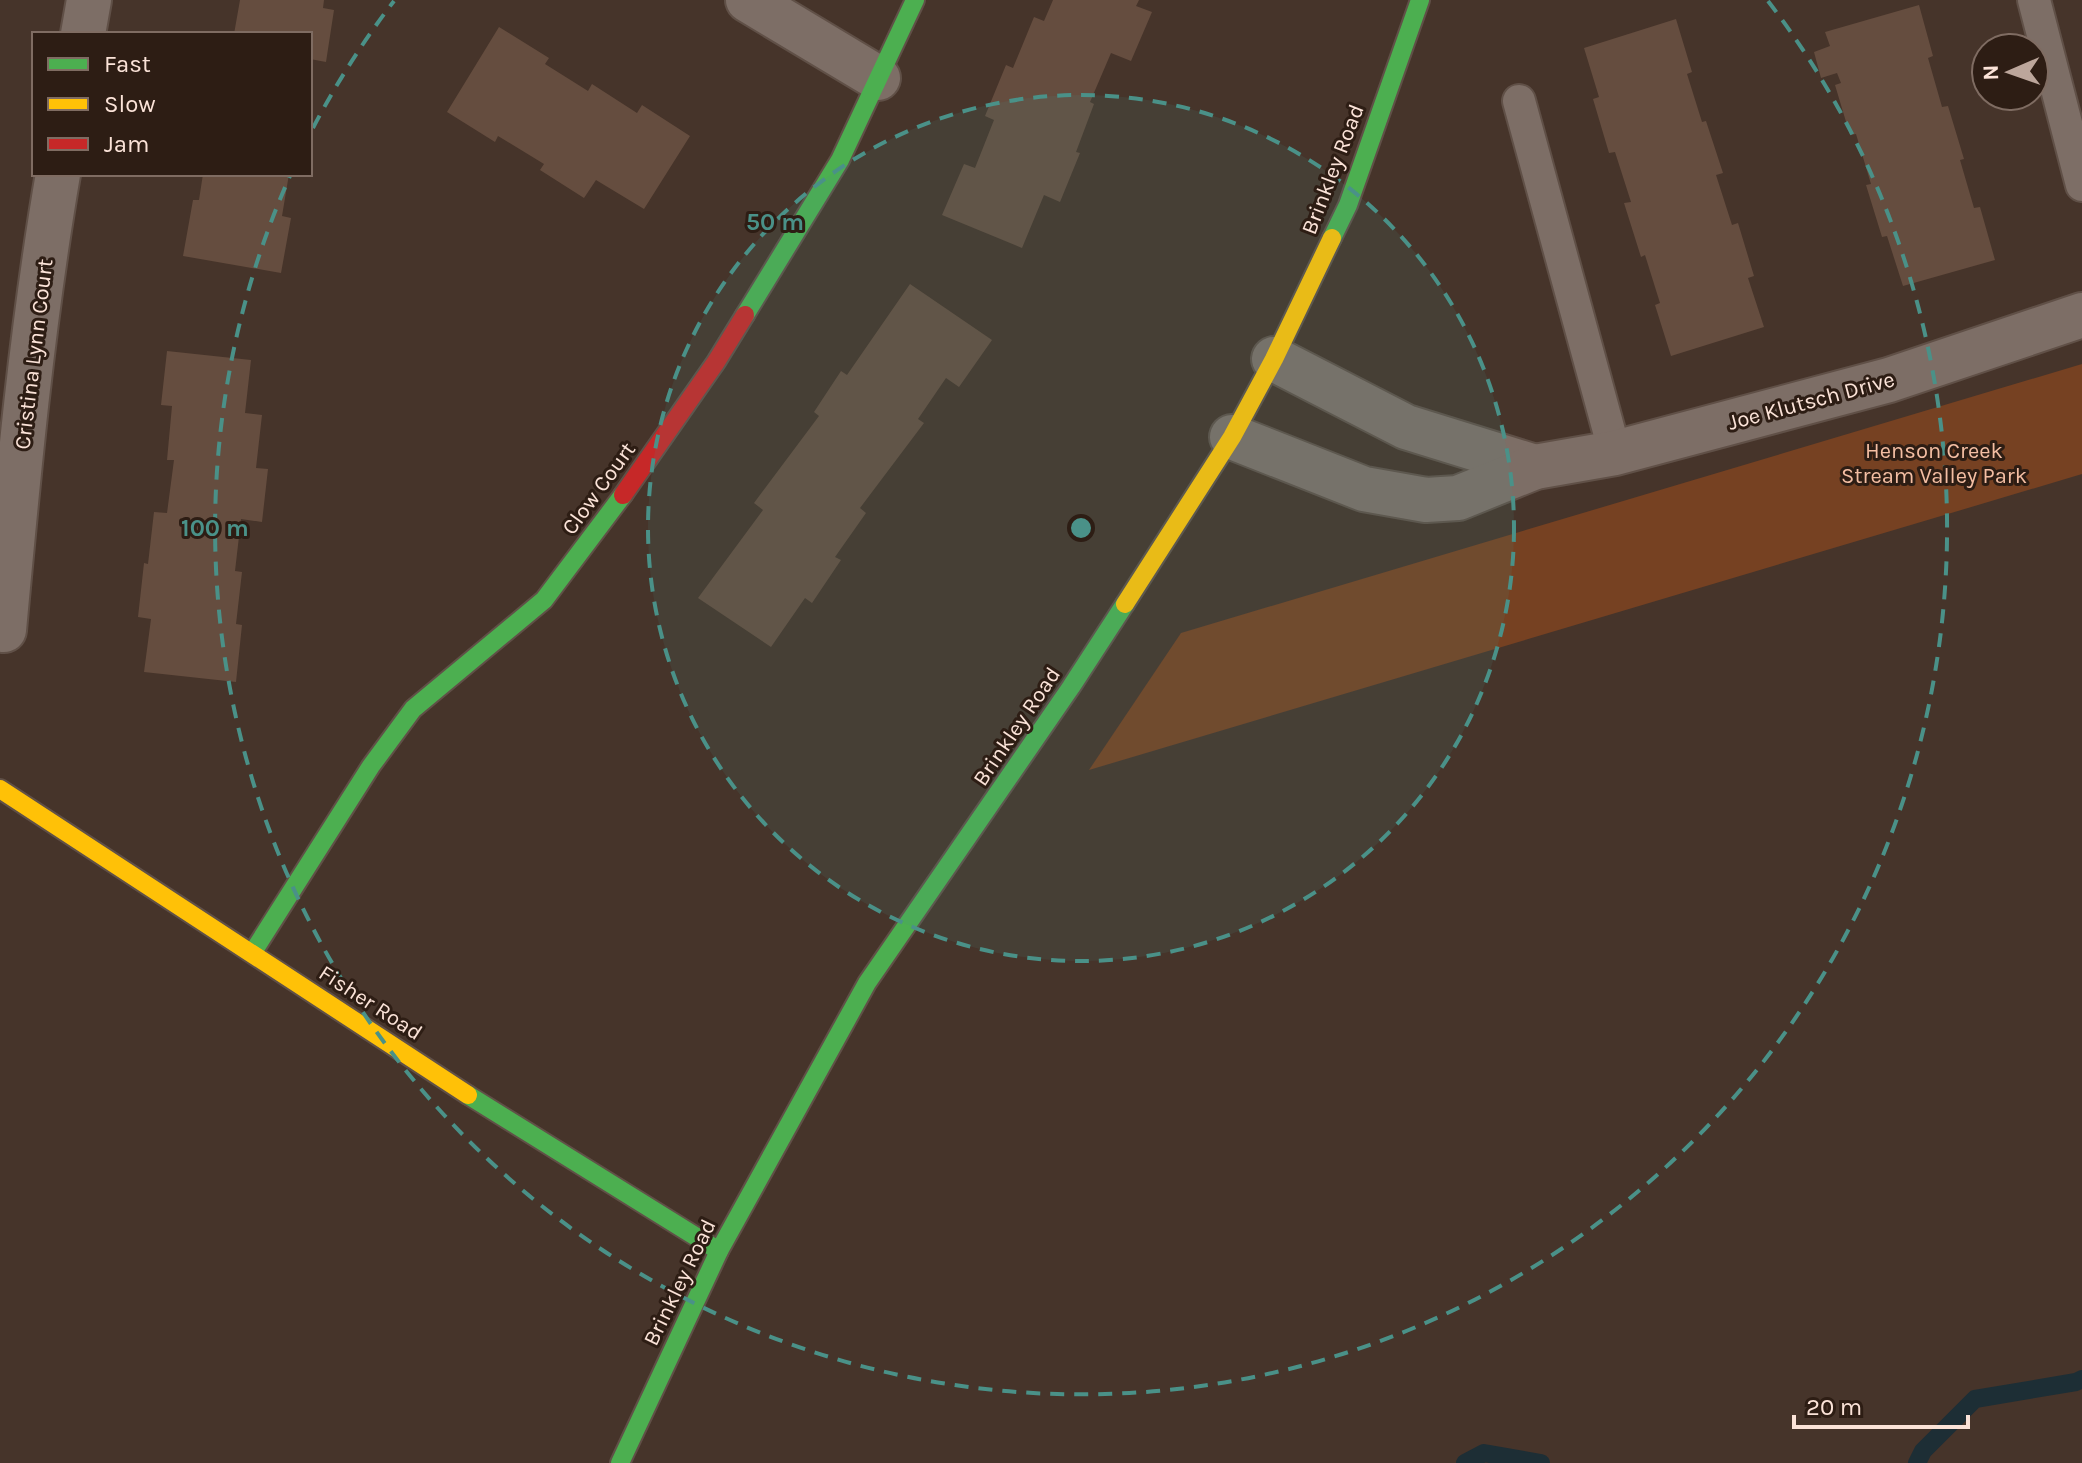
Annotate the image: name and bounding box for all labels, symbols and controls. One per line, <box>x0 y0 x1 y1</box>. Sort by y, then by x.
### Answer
legend <box>32 32 312 176</box>
north arrow <box>1970 32 2050 112</box>
text: Fast <box>104 50 151 78</box>
text: N <box>1978 64 2004 81</box>
text: Slow <box>104 90 156 118</box>
street label: Brinkley Road <box>1296 101 1370 238</box>
text: Jam <box>104 130 149 158</box>
text: 50 m <box>746 208 804 236</box>
street label: Cristina Lynn Court <box>9 257 59 451</box>
street label: Joe Klutsch Drive <box>1725 366 1897 436</box>
street label: Clow Court <box>557 437 641 540</box>
park label: Henson Creek Stream Valley Park <box>1841 438 2027 489</box>
text: 100 m <box>181 514 249 542</box>
centre of rings <box>1067 514 1095 542</box>
street label: Brinkley Road <box>968 662 1066 791</box>
street label: Fisher Road <box>314 960 427 1046</box>
street label: Brinkley Road <box>638 1215 722 1350</box>
scale bar <box>1794 1379 1968 1429</box>
text: 20 m <box>1806 1393 1862 1421</box>

